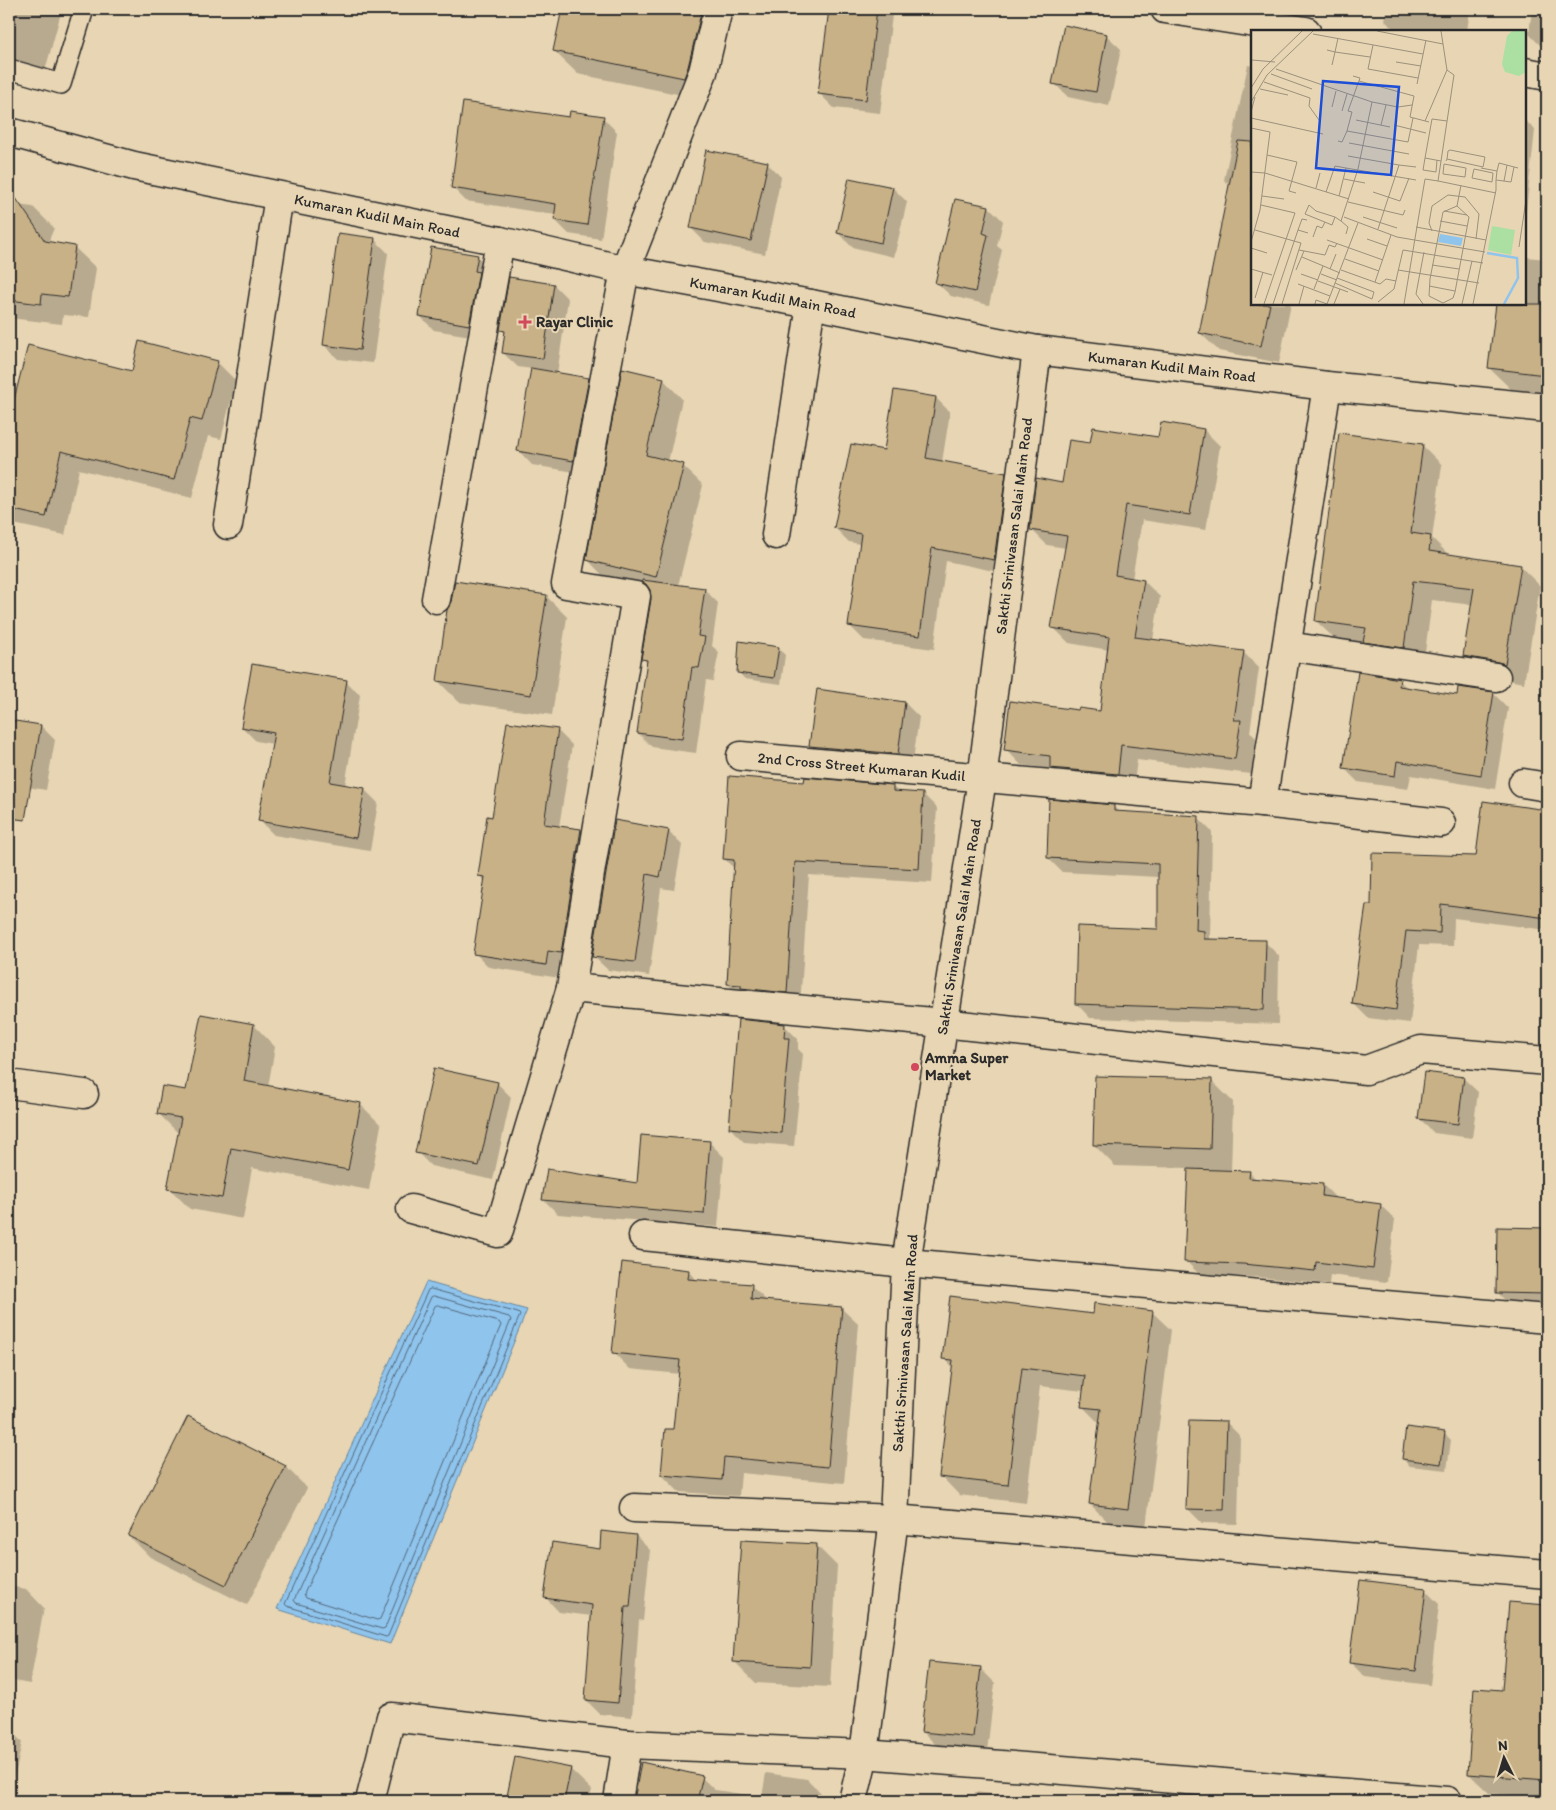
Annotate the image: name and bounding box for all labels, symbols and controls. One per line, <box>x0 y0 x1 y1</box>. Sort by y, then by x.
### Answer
inset map <box>1251 30 1526 305</box>
street label: Kumaran Kudil Main Road <box>293 190 463 242</box>
street label: Kumaran Kudil Main Road <box>688 273 859 322</box>
place label: Rayar Clinic <box>536 313 613 332</box>
marker: Rayar Clinic <box>518 315 532 329</box>
street label: Kumaran Kudil Main Road <box>1087 347 1258 386</box>
street label: Sakthi Srinivasan Salai Main Road <box>992 417 1036 635</box>
street label: 2nd Cross Street Kumaran Kudil <box>757 749 967 785</box>
street label: Sakthi Srinivasan Salai Main Road <box>933 818 985 1036</box>
place label: Amma Super Market <box>924 1049 1009 1084</box>
marker: Amma Super Market <box>909 1061 921 1073</box>
street label: Sakthi Srinivasan Salai Main Road <box>888 1233 922 1453</box>
north arrow <box>1478 1732 1528 1782</box>
text: N <box>1497 1737 1508 1754</box>

